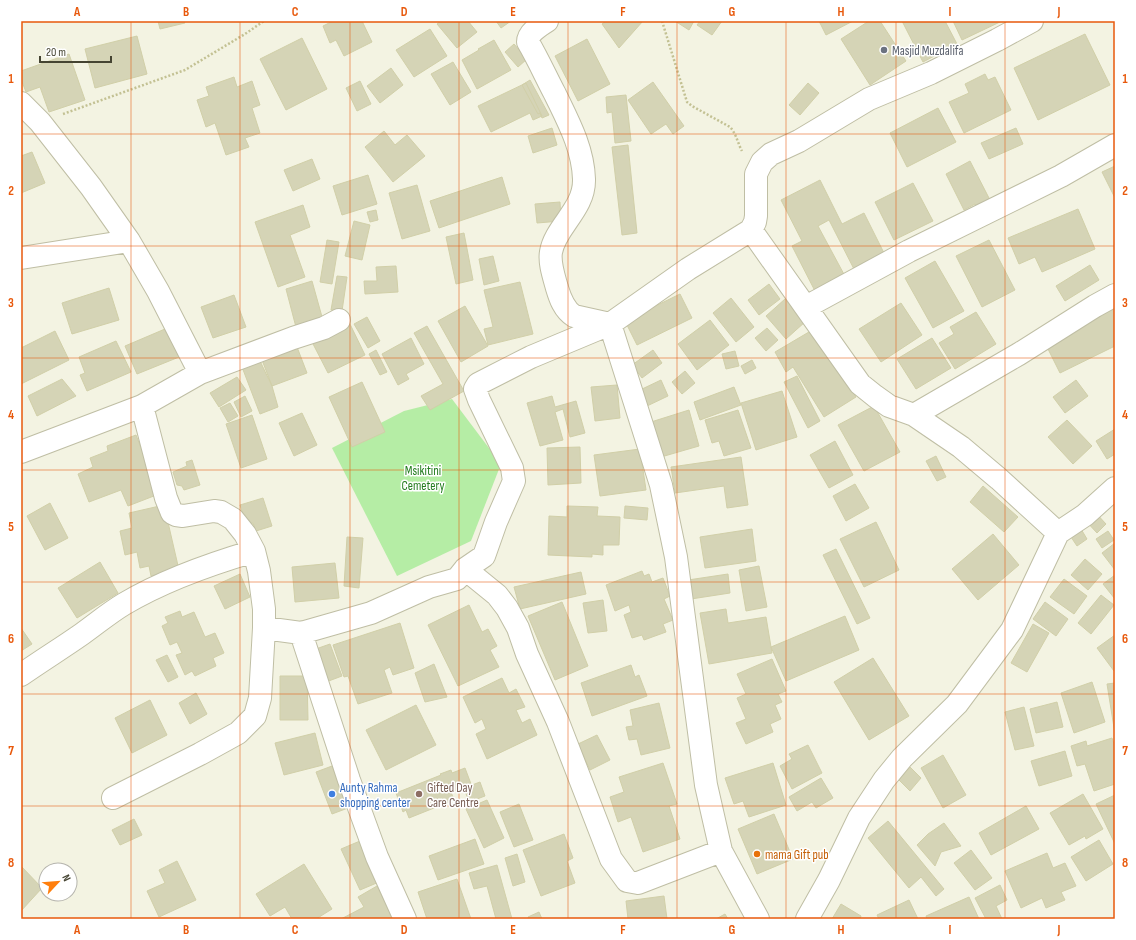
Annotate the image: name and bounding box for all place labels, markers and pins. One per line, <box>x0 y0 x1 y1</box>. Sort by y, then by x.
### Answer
place label: Masjid Muzdalifa <box>892 43 963 59</box>
marker: Masjid Muzdalifa <box>879 45 889 55</box>
place label: Aunty Rahma shopping center <box>339 780 411 811</box>
place label: Gifted Day Care Centre <box>427 780 479 811</box>
marker: Aunty Rahma shopping center <box>327 789 337 799</box>
marker: Gifted Day Care Centre <box>414 789 424 799</box>
place label: mama Gift pub <box>765 847 829 863</box>
marker: mama Gift pub <box>752 849 762 859</box>

